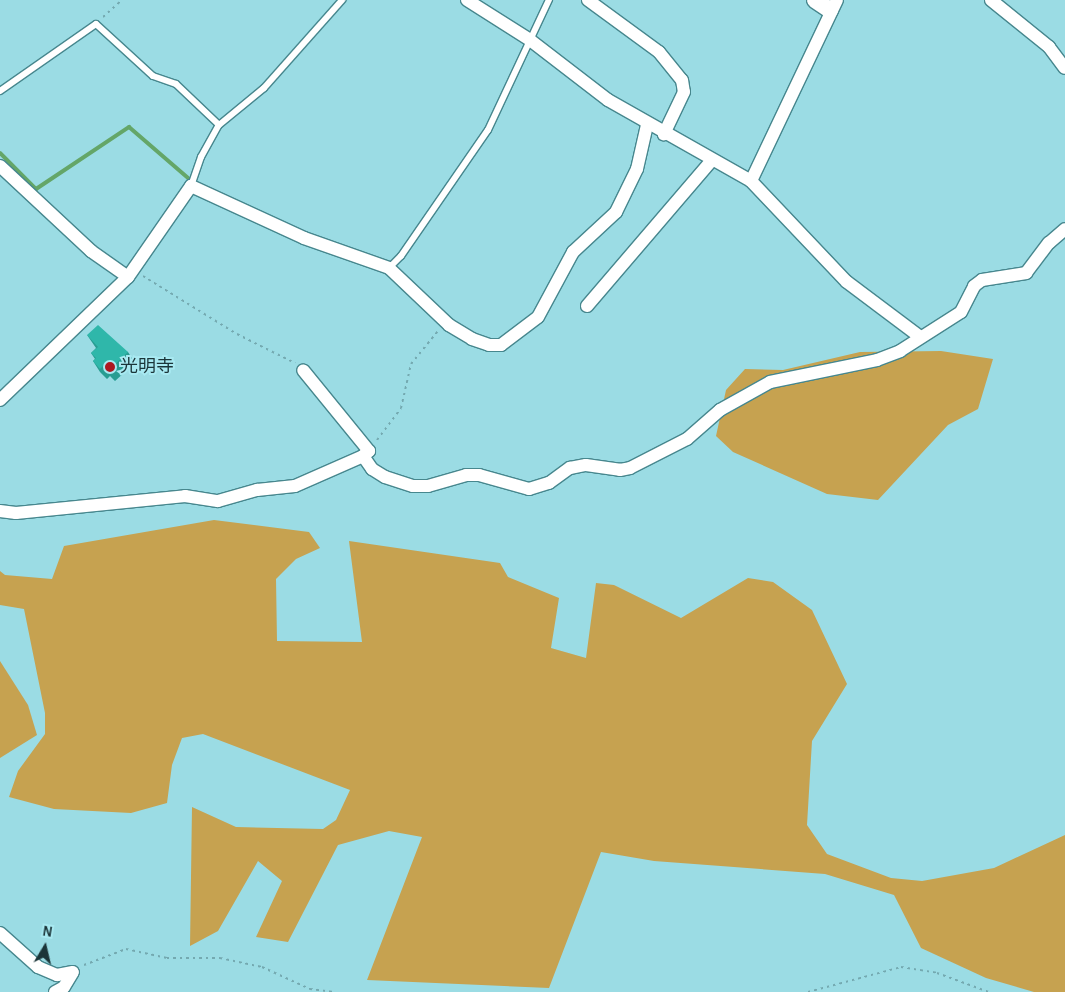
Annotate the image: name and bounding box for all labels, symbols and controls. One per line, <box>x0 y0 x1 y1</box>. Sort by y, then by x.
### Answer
place label: 光明寺 <box>120 356 174 378</box>
marker: 光明寺 <box>104 361 116 373</box>
north arrow <box>20 922 70 972</box>
text: N <box>41 925 53 940</box>

